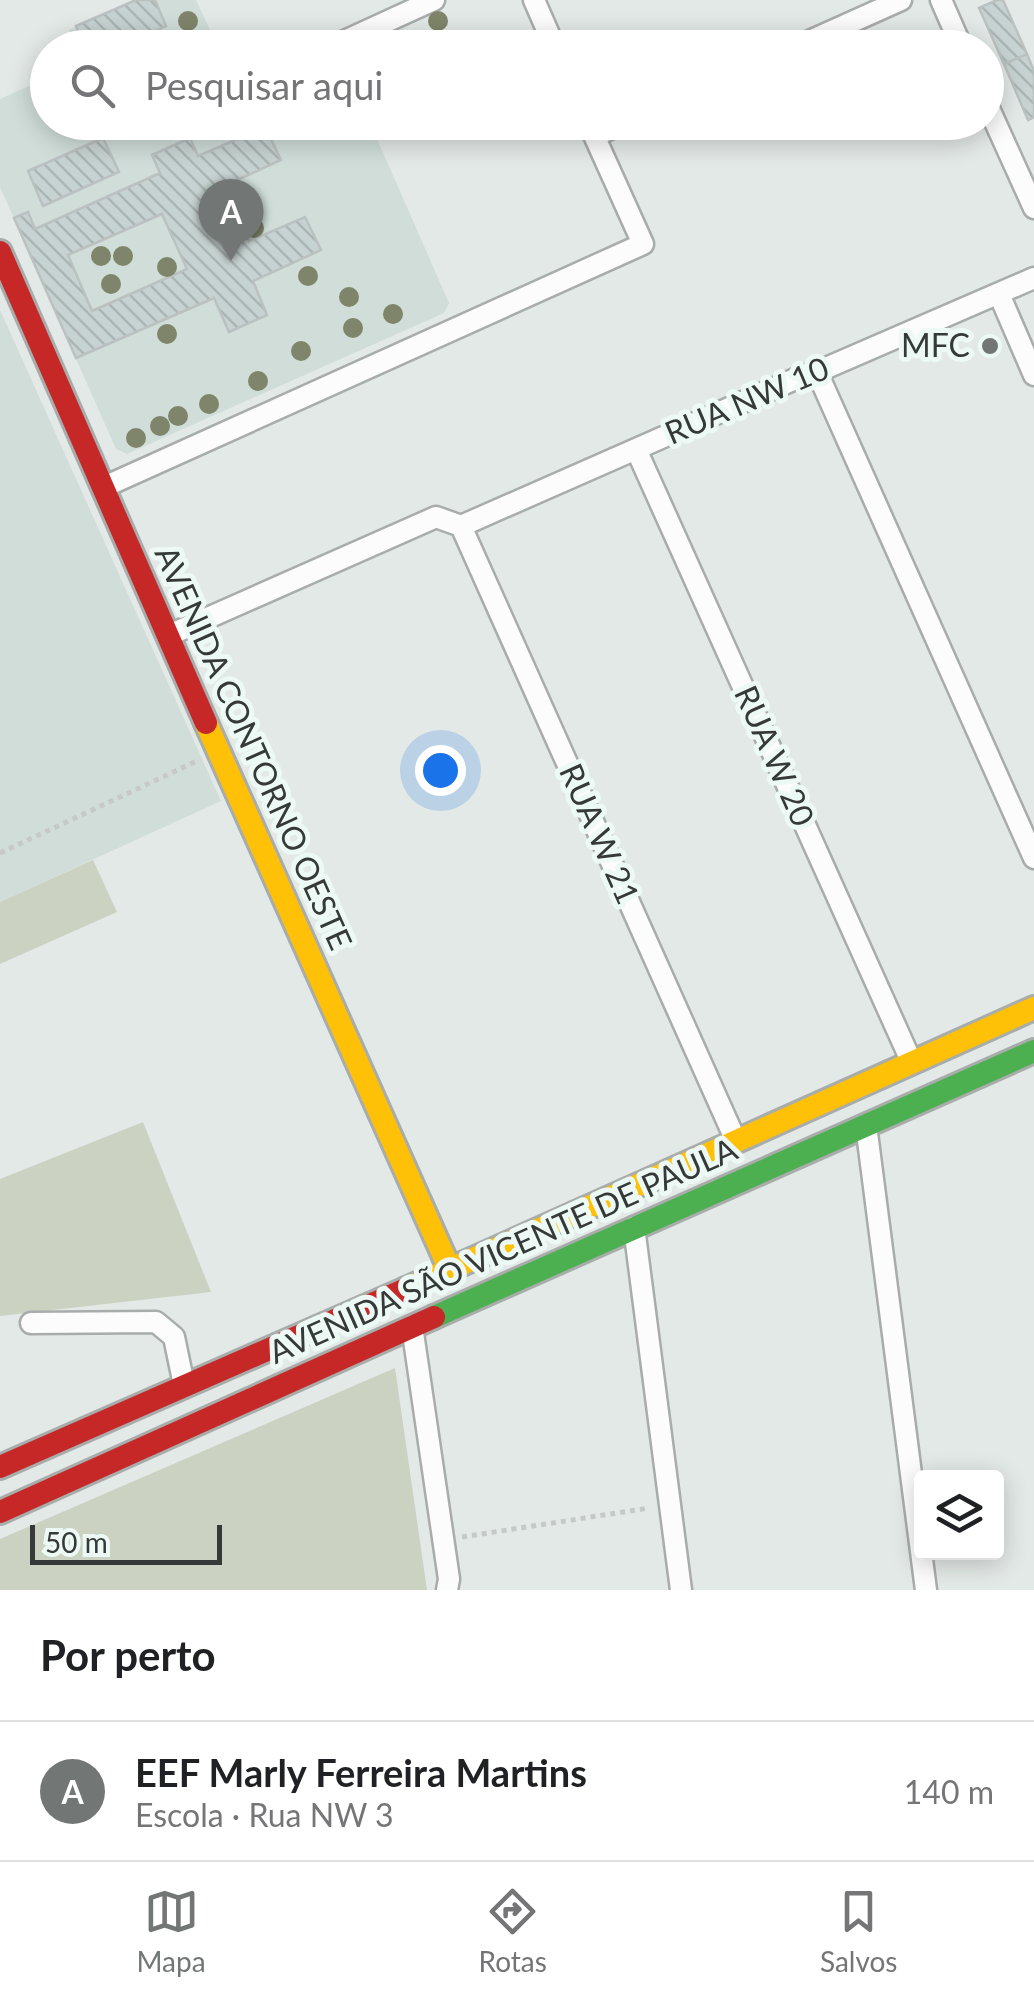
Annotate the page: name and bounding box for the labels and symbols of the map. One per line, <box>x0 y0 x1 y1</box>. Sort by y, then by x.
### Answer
pin: A <box>198 178 264 261</box>
place label: MFC <box>901 325 970 364</box>
marker: MFC <box>979 335 1001 357</box>
street label: RUA NW 10 <box>659 348 834 452</box>
street label: AVENIDA CONTORNO OESTE <box>148 540 361 955</box>
street label: RUA W 20 <box>727 679 824 832</box>
your location <box>415 745 466 796</box>
street label: RUA W 21 <box>552 757 649 910</box>
street label: AVENIDA SÃO VICENTE DE PAULA <box>262 1128 743 1371</box>
scale bar <box>30 1520 222 1564</box>

